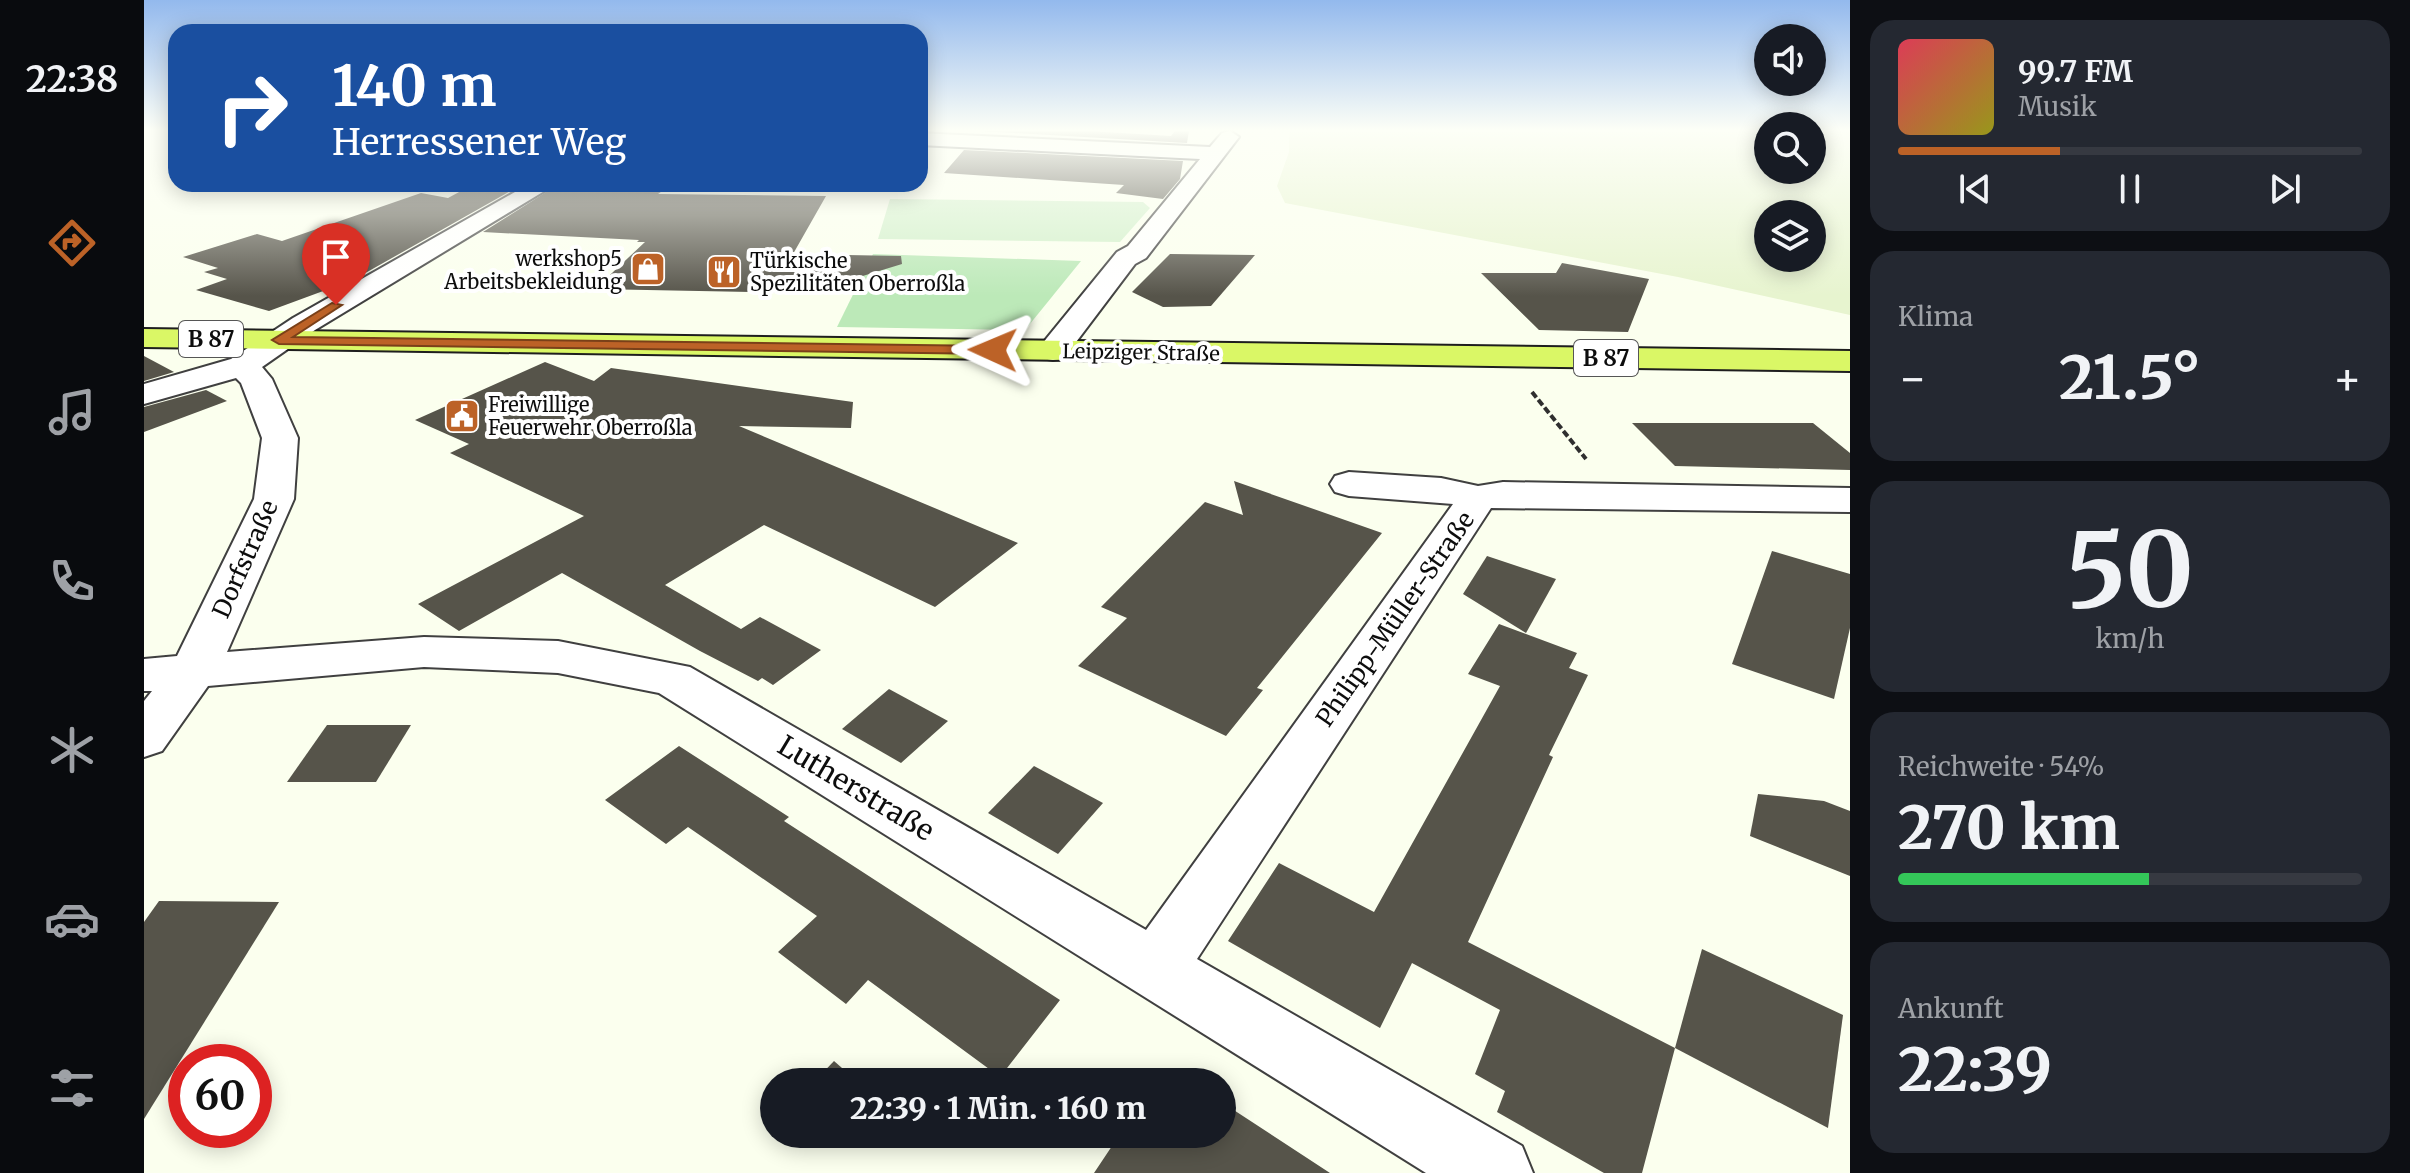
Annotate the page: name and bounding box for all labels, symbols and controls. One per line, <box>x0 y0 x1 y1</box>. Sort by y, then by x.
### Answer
map controls <box>1754 24 1826 272</box>
button: sound <box>1754 24 1826 96</box>
text: 140 m <box>332 51 497 121</box>
text: 99.7 FM <box>2018 52 2133 90</box>
icon: right <box>200 56 304 160</box>
text: 22:38 <box>26 57 118 102</box>
text: Musik <box>2018 90 2097 123</box>
button: search <box>1754 112 1826 184</box>
text: Herressener Weg <box>332 120 626 165</box>
icon: previous <box>1953 167 1997 211</box>
icon: pause <box>2108 167 2152 211</box>
icon: next <box>2263 167 2307 211</box>
button: layers <box>1754 200 1826 272</box>
icon: directions <box>44 215 100 271</box>
pin <box>302 223 370 305</box>
icon: arrive <box>314 235 358 279</box>
place label: werkshop5 Arbeitsbekleidung <box>443 246 622 294</box>
place label: Türkische Spezilitäten Oberroßla <box>750 248 965 296</box>
shop icon: werkshop5 Arbeitsbekleidung <box>629 250 667 288</box>
restaurant icon: Türkische Spezilitäten Oberroßla <box>705 253 743 291</box>
text: Klima <box>1898 300 1973 333</box>
position arrow <box>951 308 1035 392</box>
road number: B 87 <box>179 321 243 357</box>
street label: Leipziger Straße <box>1062 338 1220 366</box>
road number: B 87 <box>1574 340 1638 376</box>
text: 21.5° <box>2059 340 2201 415</box>
text: − <box>1898 351 1927 406</box>
text: + <box>2333 351 2362 406</box>
icon: music <box>44 384 100 440</box>
place label: Freiwillige Feuerwehr Oberroßla <box>488 392 693 440</box>
public building icon: Freiwillige Feuerwehr Oberroßla <box>443 397 481 435</box>
street label: Dorfstraße <box>205 495 285 623</box>
street label: Philipp-Müller-Straße <box>1309 505 1481 733</box>
text: 50 <box>2066 505 2194 635</box>
icon: phone <box>44 553 100 609</box>
text: km/h <box>2096 622 2164 655</box>
icon: climate <box>44 722 100 778</box>
street label: Lutherstraße <box>771 727 941 849</box>
text: Reichweite · 54% <box>1898 750 2104 783</box>
text: 270 km <box>1898 790 2120 865</box>
icon: car <box>44 891 100 947</box>
text: Ankunft <box>1898 992 2004 1025</box>
text: 22:39 <box>1898 1032 2052 1107</box>
speed limit sign: 60 <box>168 1044 272 1148</box>
icon: filters <box>44 1060 100 1116</box>
text: 22:39 · 1 Min. · 160 m <box>850 1089 1146 1127</box>

